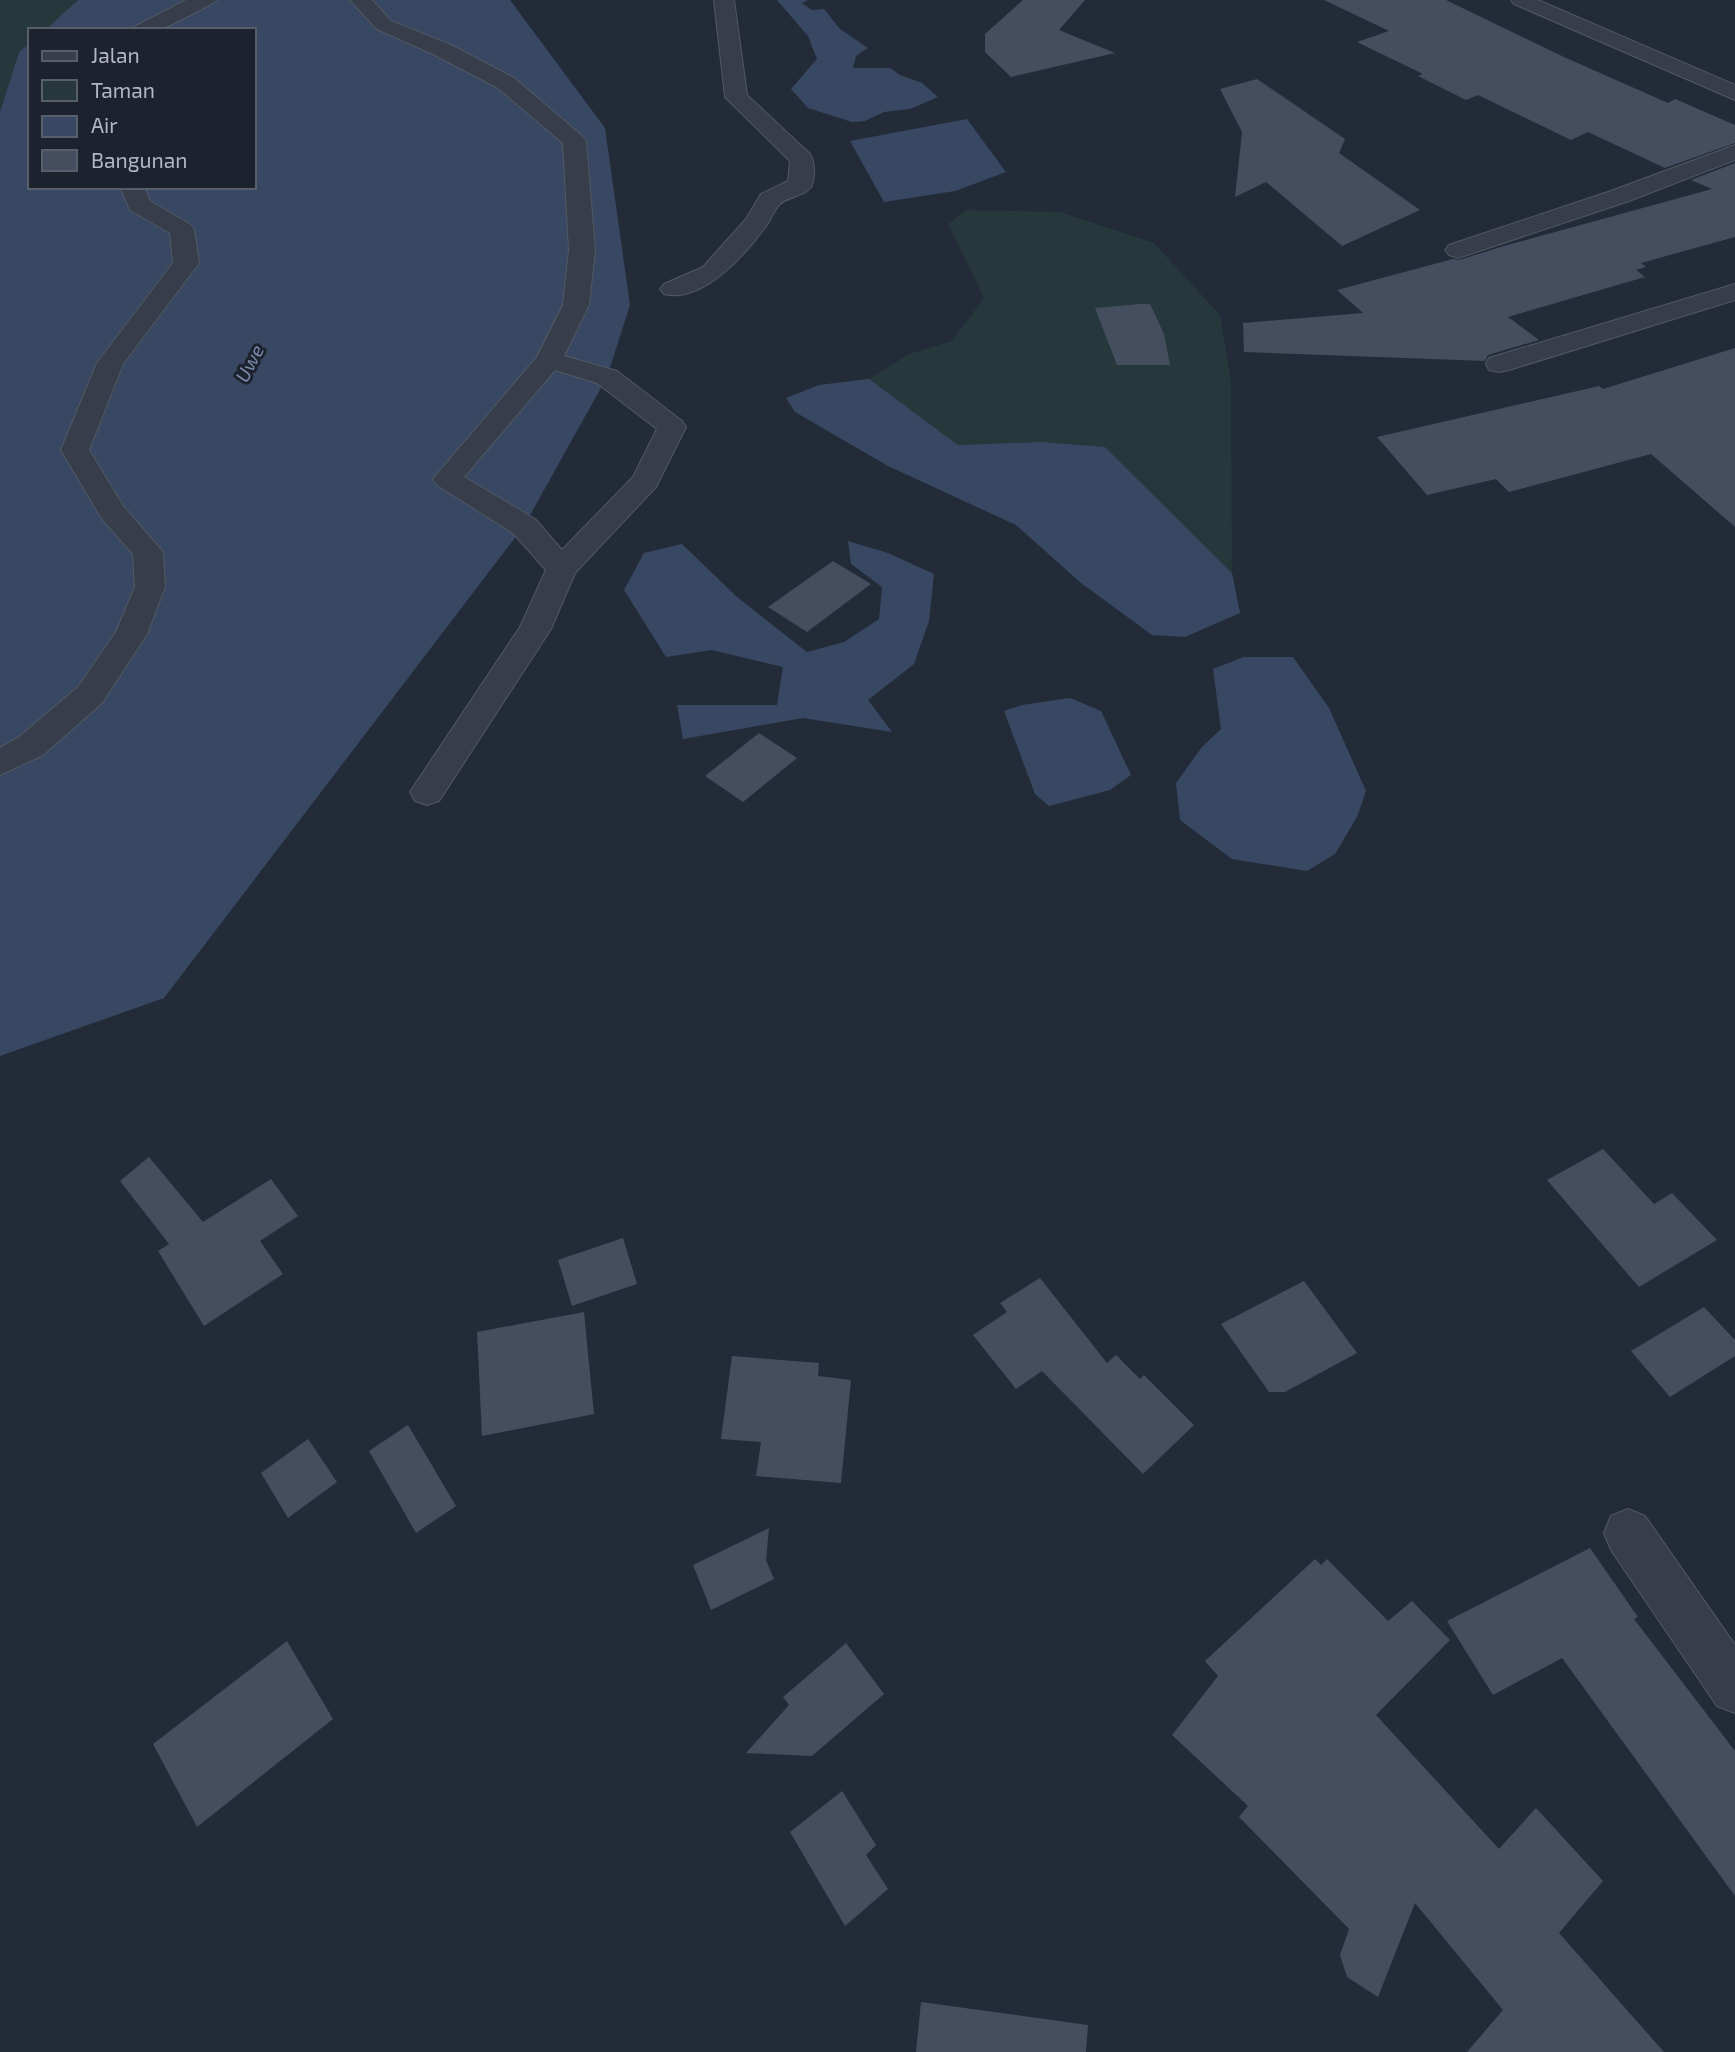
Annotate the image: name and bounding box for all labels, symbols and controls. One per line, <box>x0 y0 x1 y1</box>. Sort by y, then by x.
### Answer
legend <box>28 28 256 189</box>
text: Jalan <box>91 42 140 67</box>
text: Taman <box>91 77 155 102</box>
text: Air <box>91 112 118 137</box>
text: Bangunan <box>91 147 187 172</box>
water label: Uwe <box>230 340 268 386</box>

